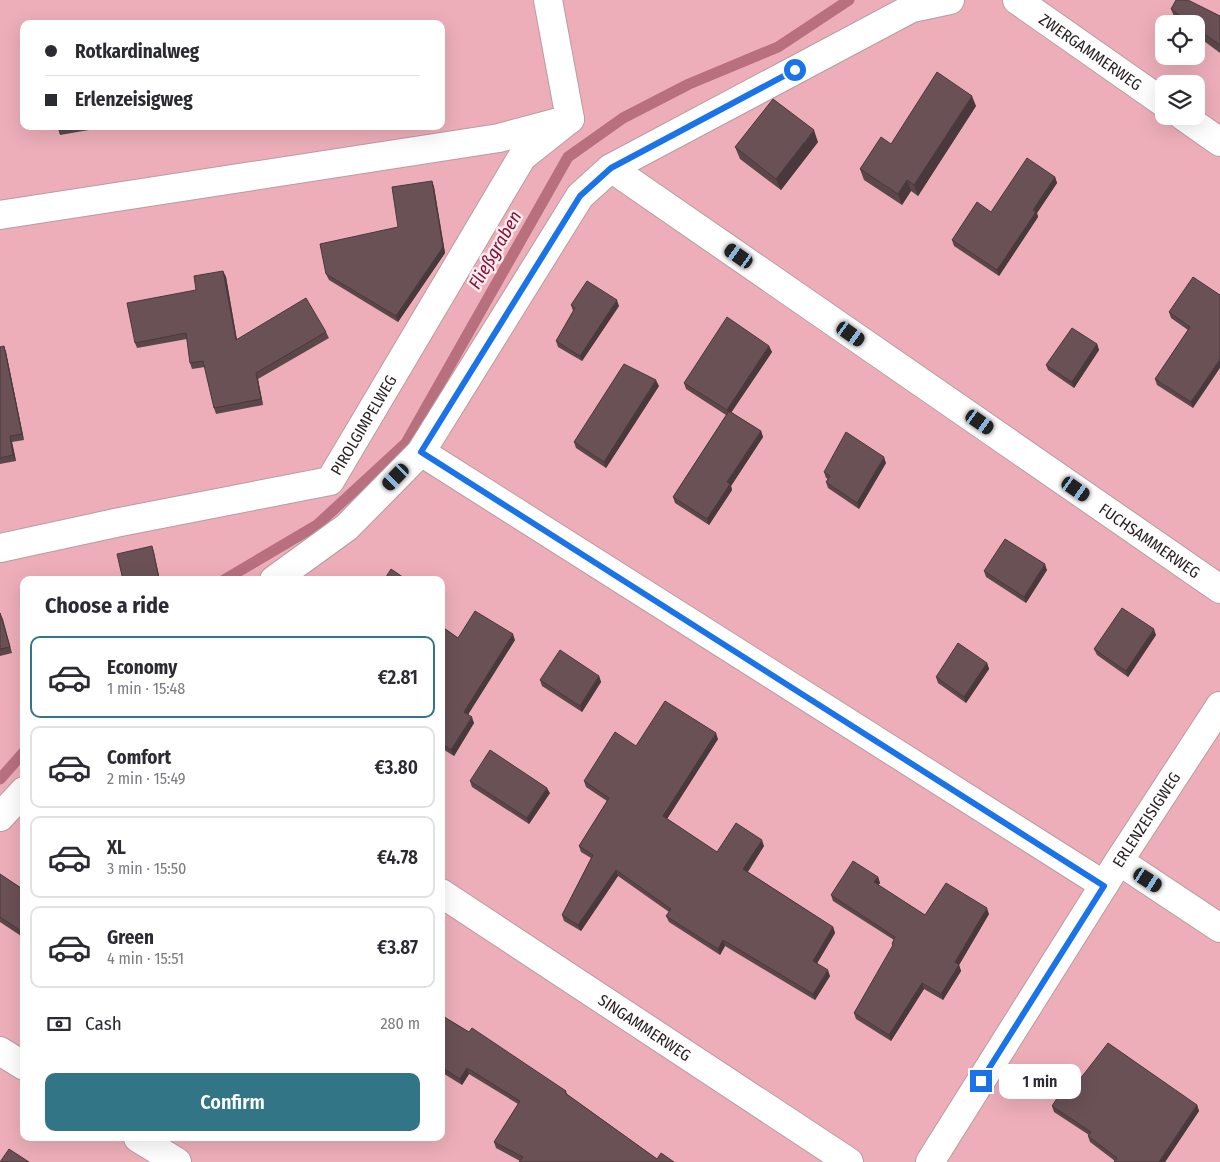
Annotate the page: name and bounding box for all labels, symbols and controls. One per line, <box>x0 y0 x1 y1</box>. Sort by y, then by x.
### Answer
street label: ZWERGAMMERWEG <box>1036 10 1145 94</box>
map controls <box>1155 15 1205 125</box>
button: locate <box>1155 15 1205 65</box>
text: Rotkardinalweg <box>75 40 199 63</box>
route start <box>784 59 806 81</box>
button: layers <box>1155 75 1205 125</box>
text: Erlenzeisigweg <box>75 88 193 111</box>
water label: Fließgraben <box>464 207 526 293</box>
car <box>722 241 755 271</box>
car <box>834 319 867 349</box>
street label: PIROLGIMPELWEG <box>327 372 401 479</box>
car <box>963 407 996 437</box>
car <box>380 461 411 493</box>
car <box>1059 474 1092 504</box>
street label: FUCHSAMMERWEG <box>1096 499 1203 582</box>
text: Choose a ride <box>45 592 169 619</box>
icon: car <box>47 655 92 700</box>
text: Economy <box>107 656 177 679</box>
text: €2.81 <box>378 666 418 689</box>
text: 1 min · 15:48 <box>107 679 185 698</box>
icon: car <box>47 745 92 790</box>
text: Comfort <box>107 746 171 769</box>
text: €3.80 <box>375 756 418 779</box>
text: 2 min · 15:49 <box>107 769 186 788</box>
street label: ERLENZEISIGWEG <box>1109 769 1184 871</box>
icon: car <box>47 835 92 880</box>
text: XL <box>107 836 126 859</box>
text: €4.78 <box>377 846 418 869</box>
text: 3 min · 15:50 <box>107 859 186 878</box>
car <box>1131 866 1164 894</box>
icon: car <box>47 925 92 970</box>
text: Green <box>107 926 154 949</box>
text: €3.87 <box>377 936 418 959</box>
text: 4 min · 15:51 <box>107 949 184 968</box>
street label: SINGAMMERWEG <box>595 990 694 1065</box>
icon: cash <box>45 1010 73 1038</box>
text: Cash <box>85 1012 122 1035</box>
text: 280 m <box>381 1014 420 1033</box>
callout: 1 min <box>998 1064 1081 1098</box>
route end <box>970 1070 992 1092</box>
text: 1 min <box>1023 1072 1057 1091</box>
button: Confirm <box>45 1073 420 1131</box>

